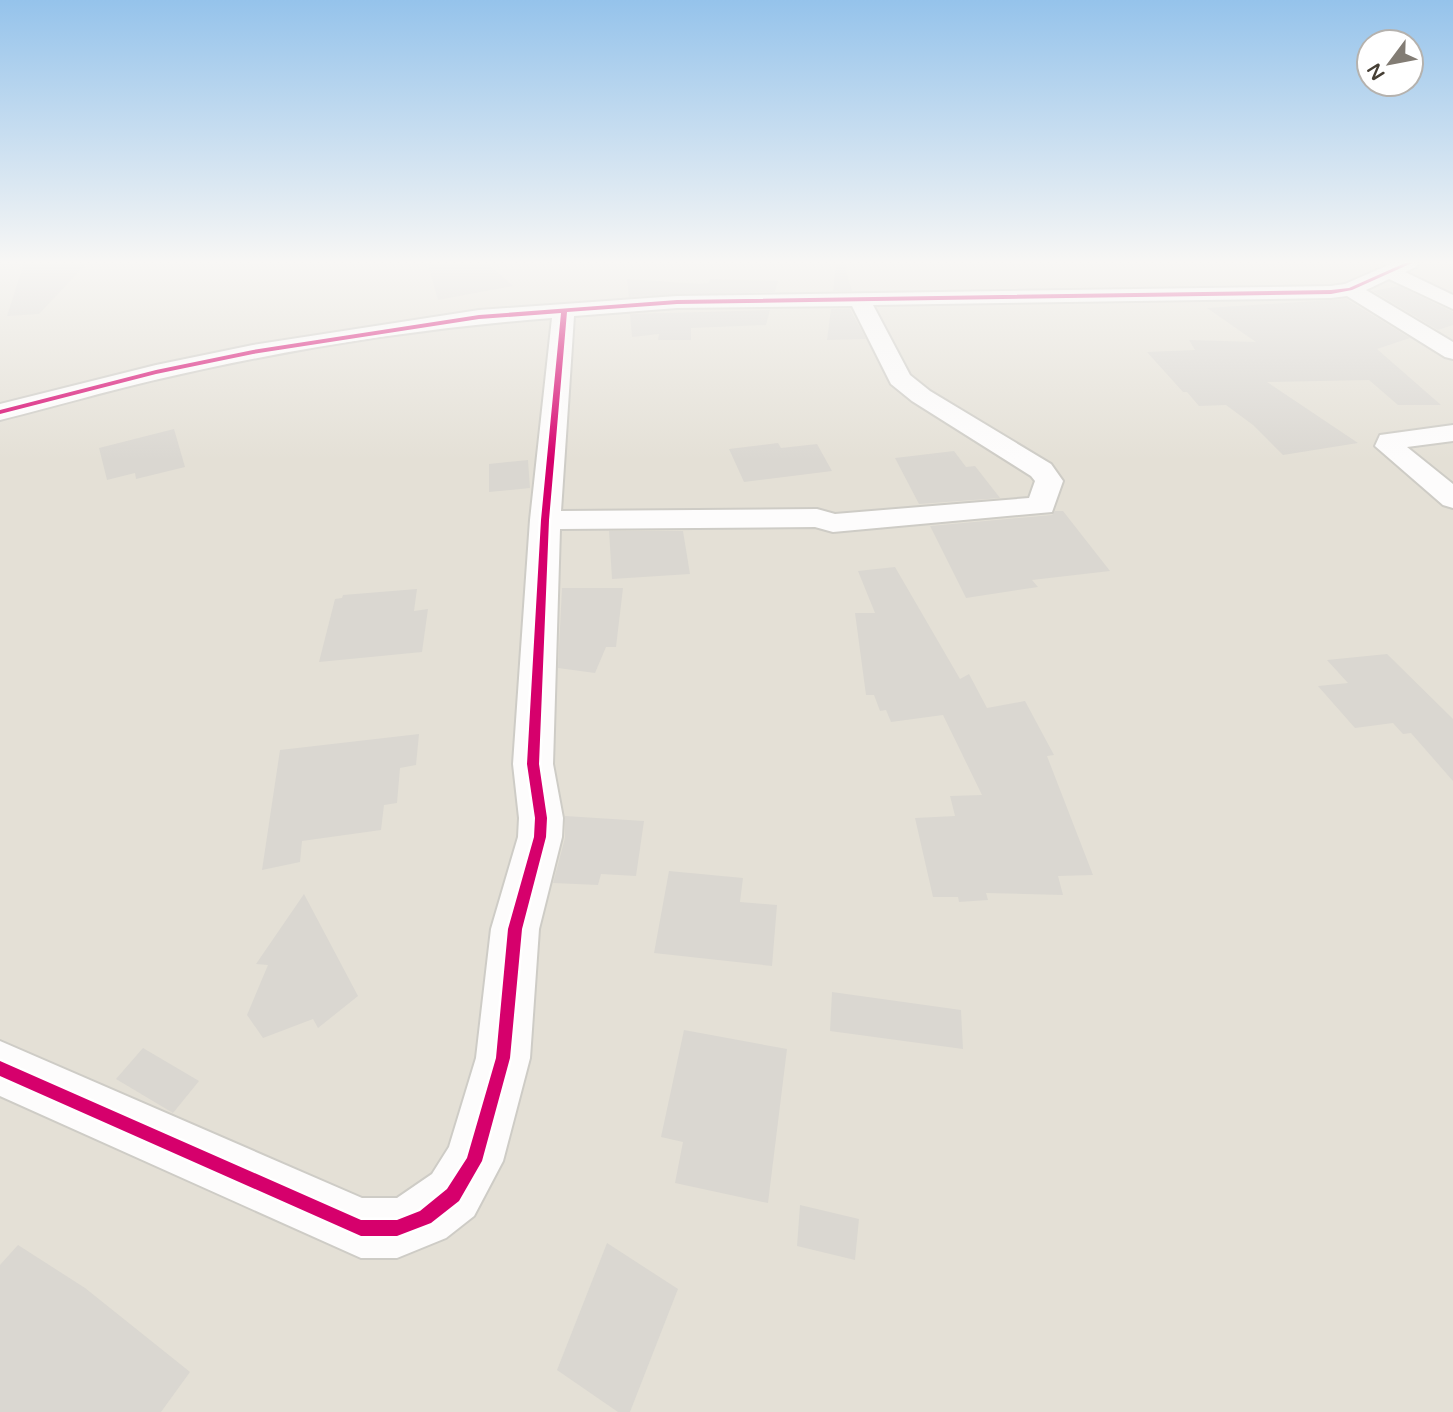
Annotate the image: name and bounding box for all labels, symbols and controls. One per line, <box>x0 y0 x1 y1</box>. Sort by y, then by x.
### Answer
north arrow <box>1355 28 1425 98</box>
text: N <box>1363 59 1390 84</box>

